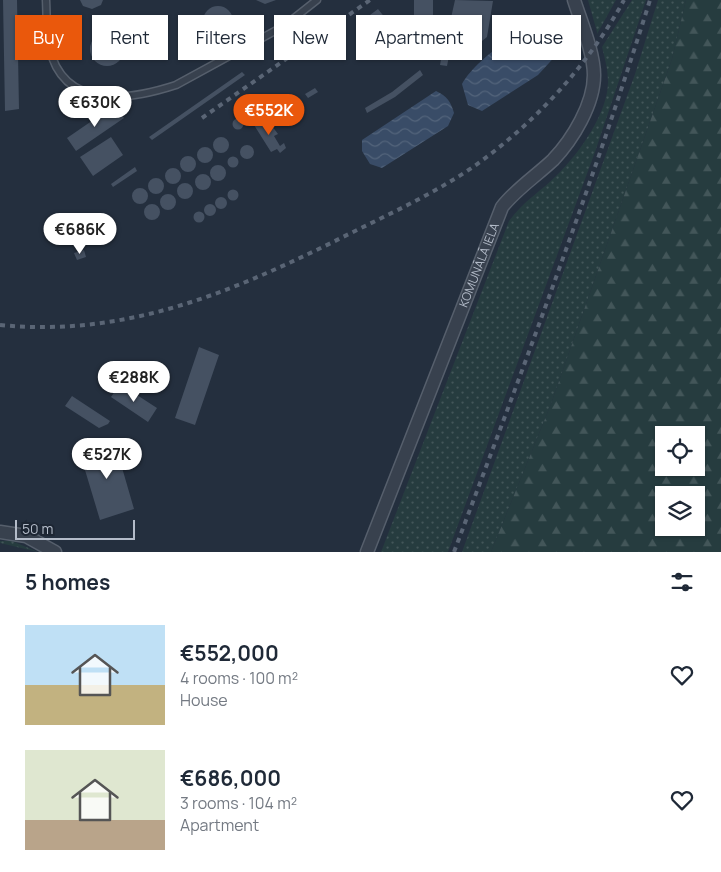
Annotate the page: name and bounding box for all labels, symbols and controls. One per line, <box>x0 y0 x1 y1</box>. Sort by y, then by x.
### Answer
chip: Buy <box>15 15 82 60</box>
chip: Rent <box>92 15 168 60</box>
chip: Filters <box>178 15 264 60</box>
chip: New <box>274 15 346 60</box>
chip: Apartment <box>356 15 482 60</box>
chip: House <box>492 15 581 60</box>
pin: €630K <box>60 86 130 128</box>
text: €630K <box>69 91 121 113</box>
pin: €552K <box>234 94 304 136</box>
text: €552K <box>244 99 294 121</box>
pin: €686K <box>45 212 115 255</box>
text: €686K <box>55 218 105 240</box>
street label: KOMUNĀLĀ IELA <box>455 220 503 310</box>
pin: €288K <box>99 360 169 403</box>
text: €288K <box>109 366 159 388</box>
map controls <box>655 426 705 536</box>
button: locate <box>655 426 705 476</box>
pin: €527K <box>72 438 142 480</box>
text: €527K <box>83 443 131 465</box>
button: layers <box>655 486 705 536</box>
scale bar <box>15 517 135 540</box>
text: 50 m <box>22 519 53 538</box>
text: 5 homes <box>25 568 110 596</box>
icon: filters <box>668 568 696 596</box>
text: €552,000 <box>180 639 279 667</box>
icon: home <box>65 645 125 705</box>
icon: heart <box>668 661 696 689</box>
text: 4 rooms · 100 m² <box>180 667 298 689</box>
text: House <box>180 689 228 711</box>
text: €686,000 <box>180 764 281 792</box>
icon: home <box>65 770 125 830</box>
icon: heart <box>668 786 696 814</box>
text: 3 rooms · 104 m² <box>180 792 297 814</box>
text: Apartment <box>180 814 259 836</box>

